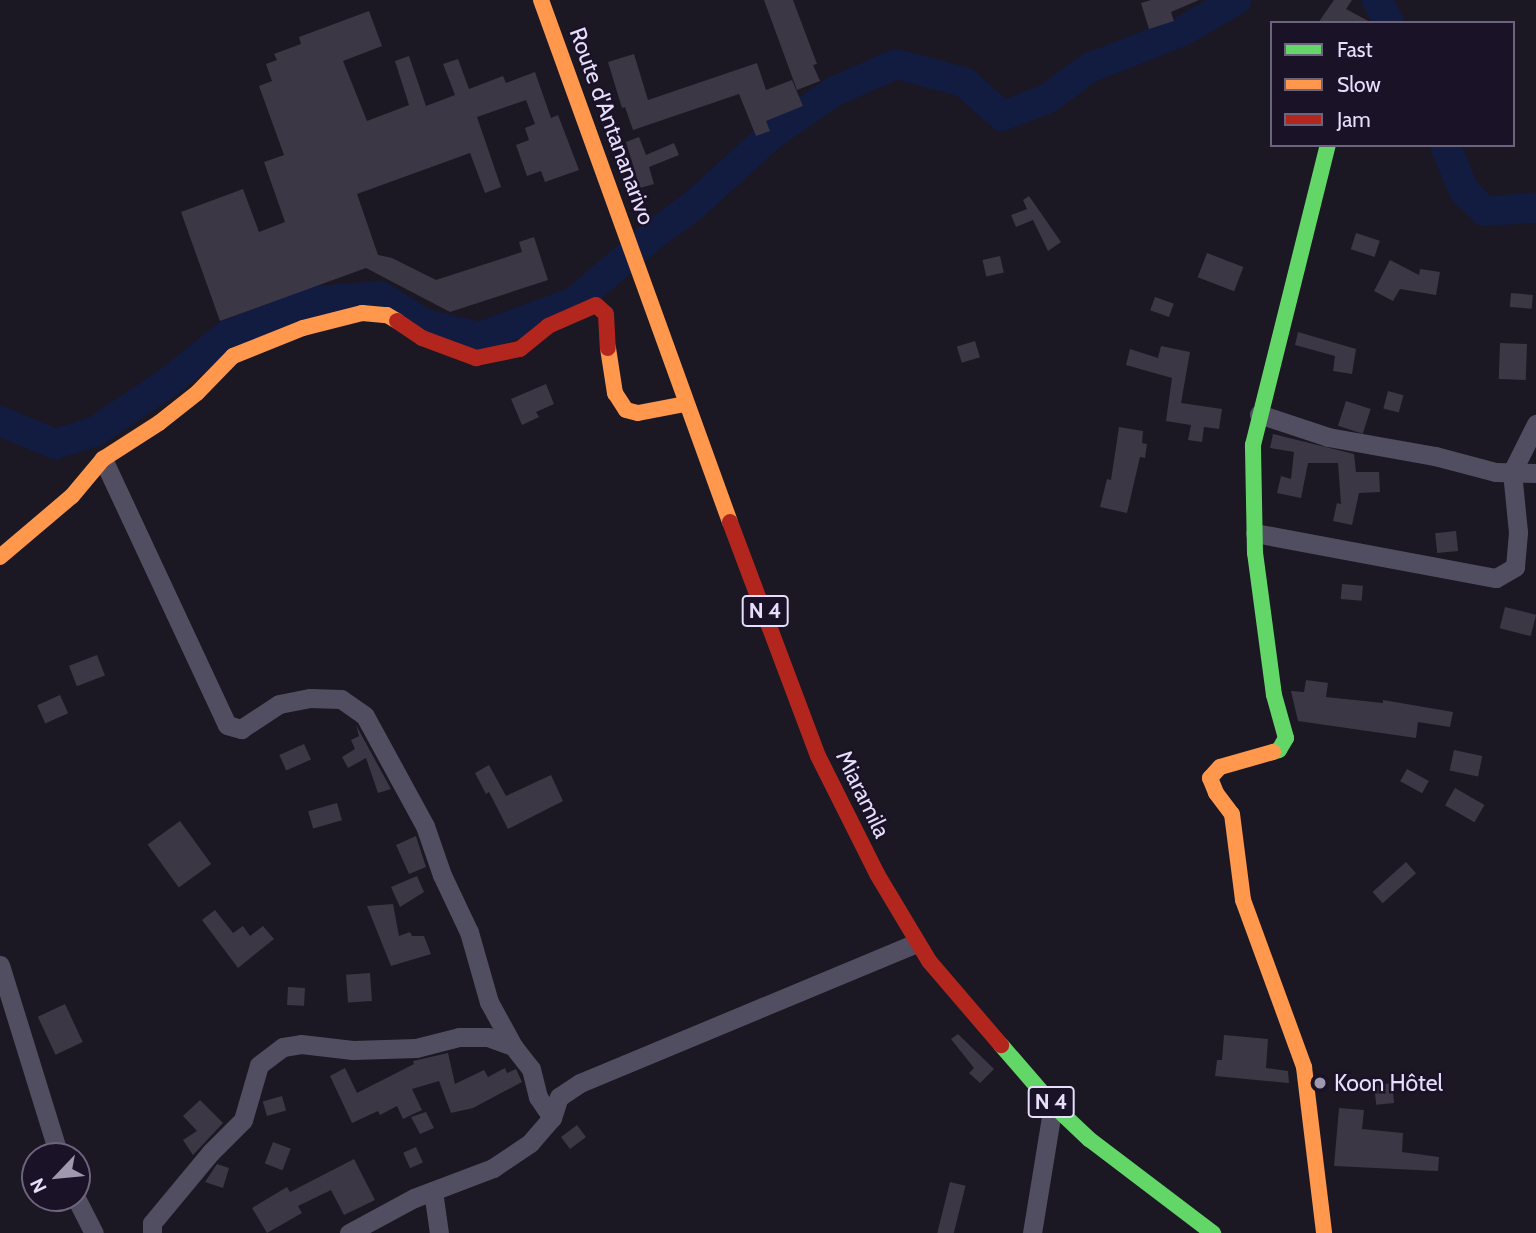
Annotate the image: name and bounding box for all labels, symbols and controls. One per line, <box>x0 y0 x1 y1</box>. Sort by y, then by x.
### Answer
legend <box>1270 21 1515 147</box>
street label: Route d'Antananarivo <box>563 24 661 228</box>
text: Fast <box>1337 37 1373 62</box>
text: Slow <box>1337 72 1381 97</box>
text: Jam <box>1337 107 1371 132</box>
road number: N 4 <box>740 594 790 628</box>
street label: Miaramila <box>830 746 896 842</box>
place label: Koon Hôtel <box>1334 1069 1443 1097</box>
marker: Koon Hôtel <box>1312 1075 1328 1091</box>
road number: N 4 <box>1026 1084 1076 1120</box>
north arrow <box>21 1142 91 1212</box>
text: N <box>25 1174 52 1197</box>

